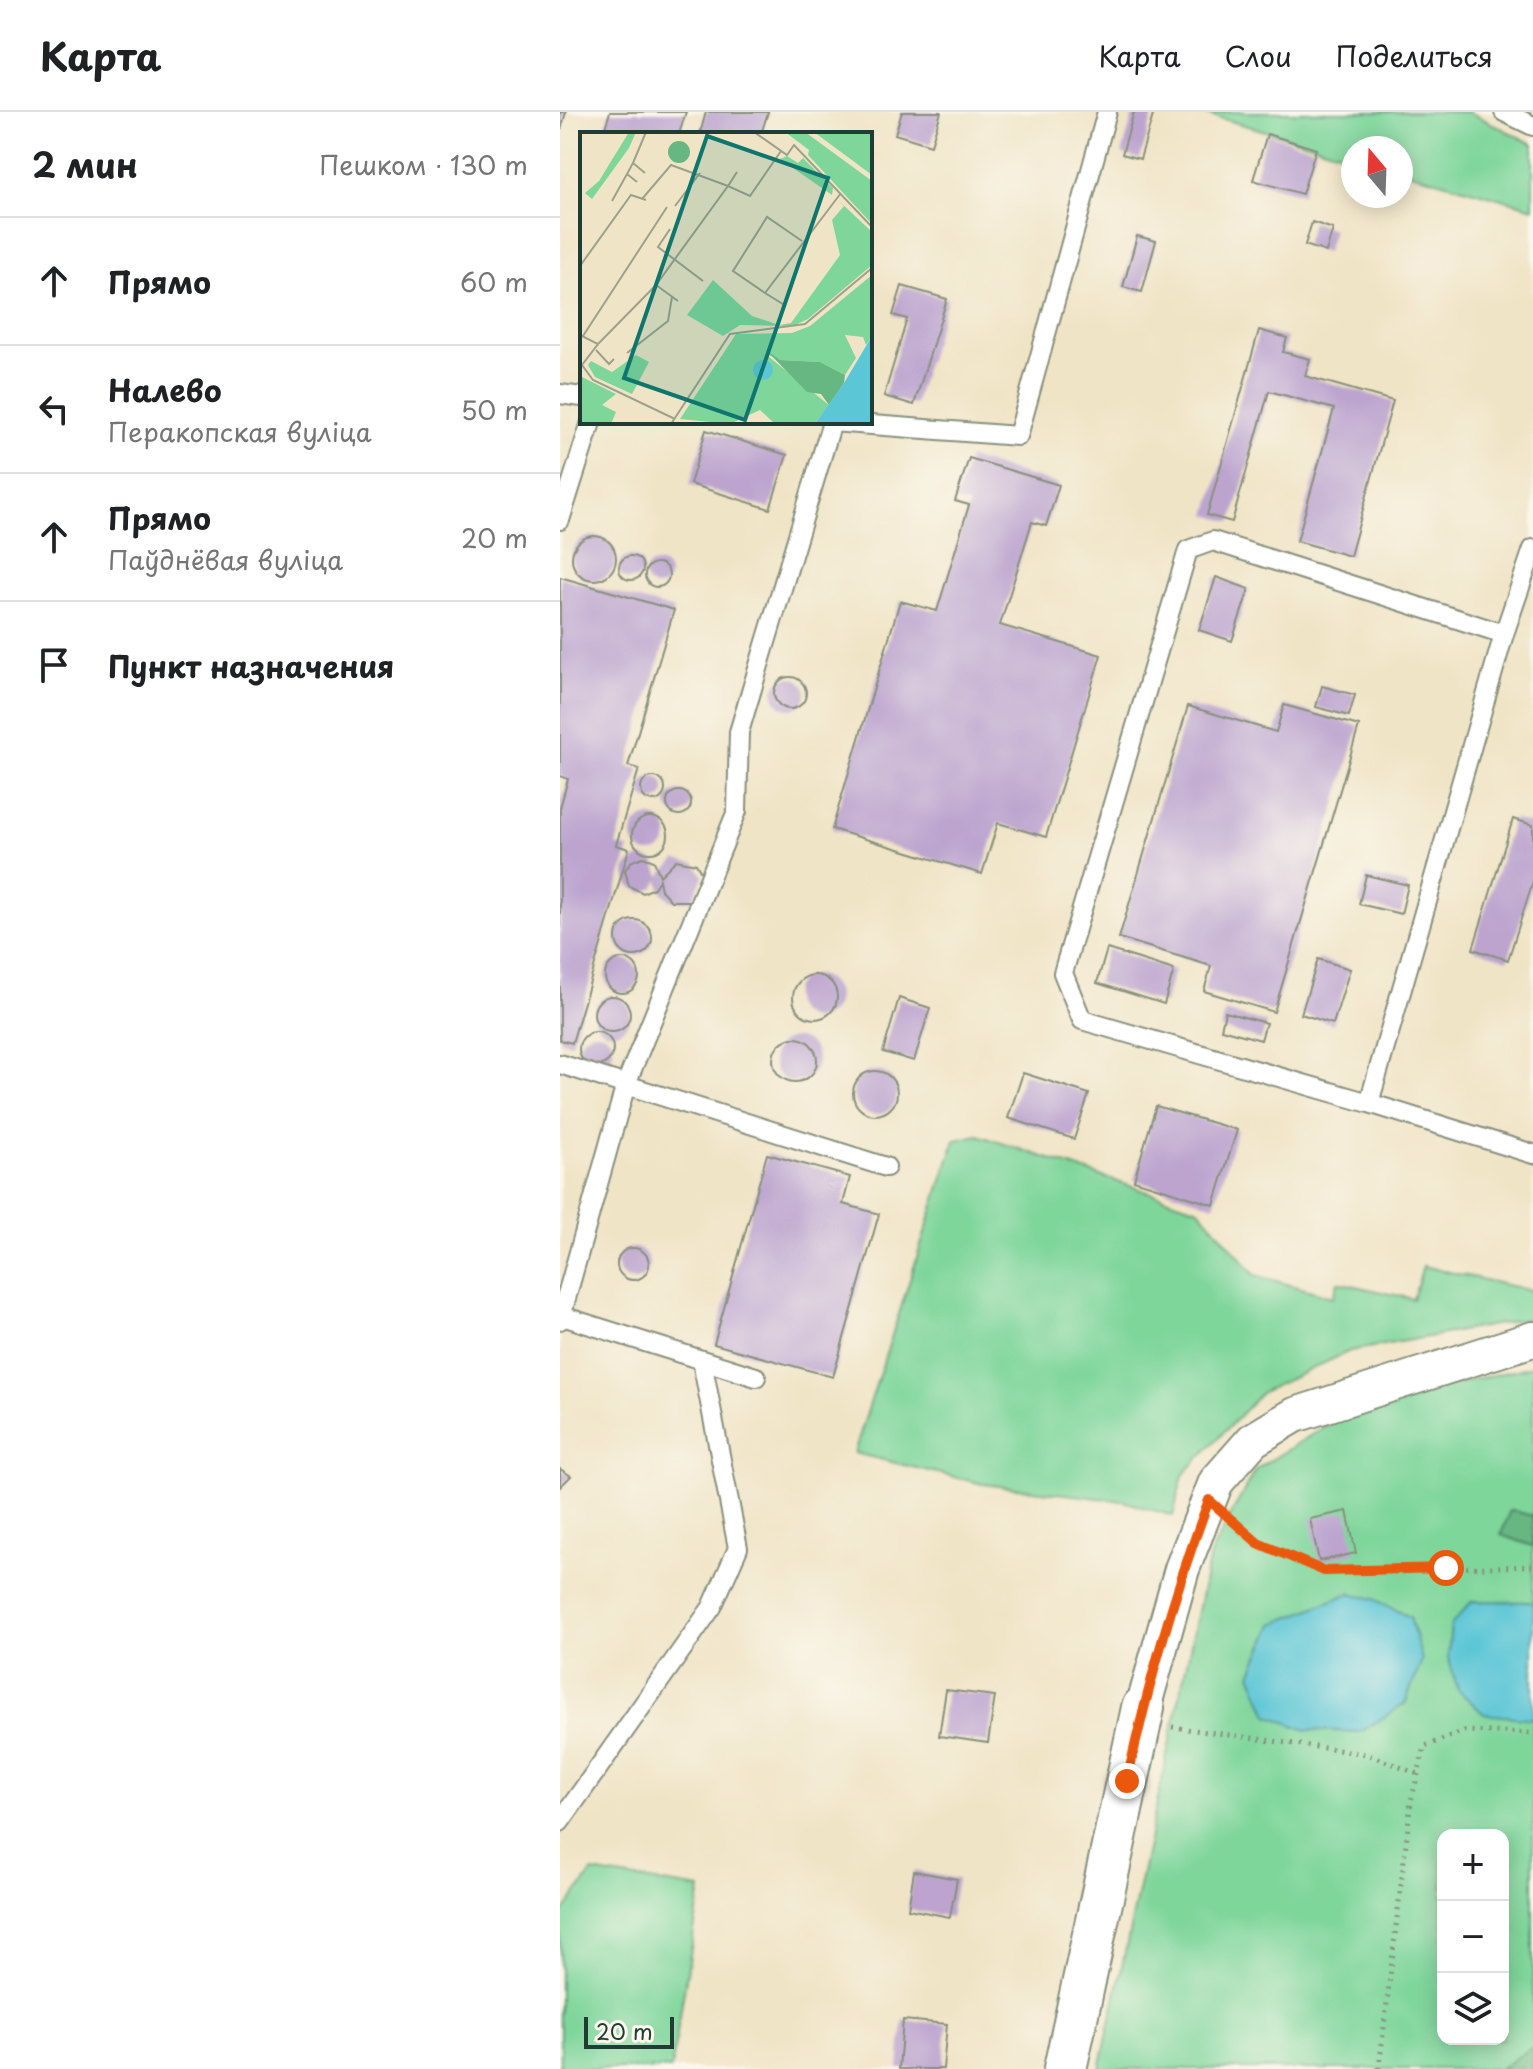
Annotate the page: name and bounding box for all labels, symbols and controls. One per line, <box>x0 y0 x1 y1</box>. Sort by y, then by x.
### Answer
text: Карта <box>40 27 162 84</box>
text: Карта <box>1098 34 1181 77</box>
text: Слои <box>1225 34 1292 77</box>
text: Поделиться <box>1336 34 1493 77</box>
inset map <box>580 132 872 424</box>
north arrow <box>1341 136 1413 208</box>
text: 2 мин <box>32 138 138 190</box>
text: Пешком · 130 m <box>319 145 528 184</box>
icon: ahead <box>32 259 76 303</box>
text: Прямо <box>108 259 211 304</box>
text: 60 m <box>460 262 528 301</box>
text: Налево <box>108 367 222 412</box>
icon: left <box>32 387 76 431</box>
text: 50 m <box>461 390 528 429</box>
text: Перакопская вуліца <box>108 412 372 451</box>
text: Прямо <box>108 495 211 540</box>
icon: ahead <box>32 515 76 559</box>
text: 20 m <box>461 518 528 557</box>
text: Паўднёвая вуліца <box>108 540 343 579</box>
icon: arrive <box>32 643 76 687</box>
text: Пункт назначения <box>108 643 394 688</box>
route start <box>1428 1550 1464 1586</box>
route end <box>1109 1763 1145 1799</box>
map controls <box>1437 1829 1509 2045</box>
button: + <box>1437 1829 1509 1901</box>
button: − <box>1437 1901 1509 1973</box>
button: layers <box>1437 1973 1509 2045</box>
scale bar <box>584 2013 674 2049</box>
text: 20 m <box>596 2014 653 2047</box>

